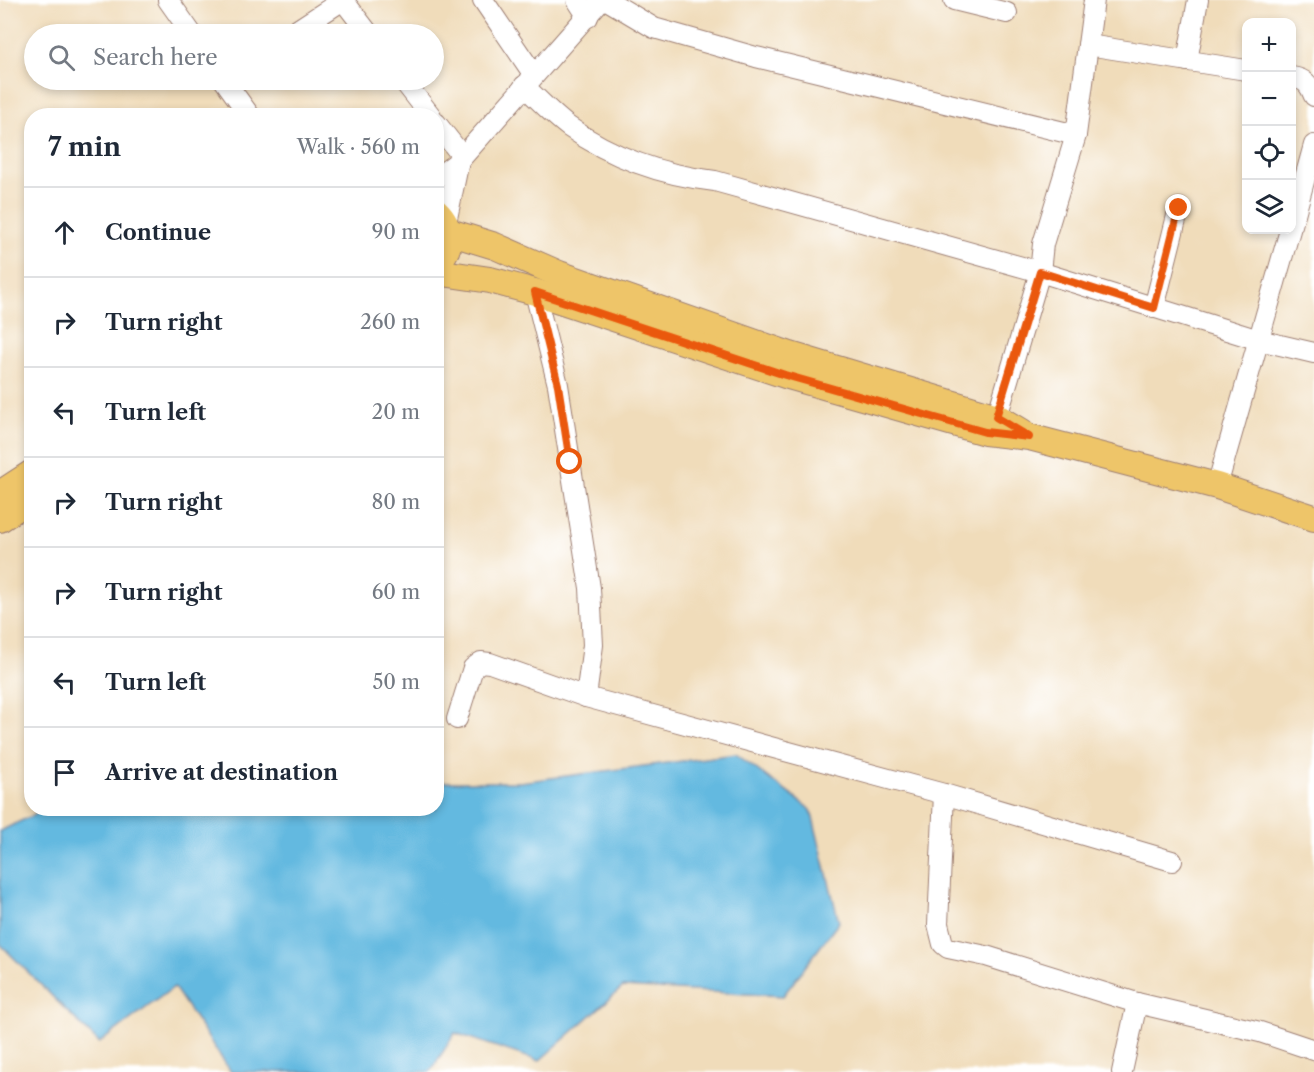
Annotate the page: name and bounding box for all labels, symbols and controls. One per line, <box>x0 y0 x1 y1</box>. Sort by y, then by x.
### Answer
map controls <box>1242 18 1296 234</box>
button: + <box>1242 18 1296 72</box>
search box <box>24 24 444 90</box>
icon: search <box>45 41 78 74</box>
text: Search here <box>93 44 218 71</box>
button: − <box>1242 72 1296 126</box>
button: locate <box>1242 126 1296 180</box>
text: 7 min <box>48 131 121 163</box>
text: Walk · 560 m <box>297 135 420 159</box>
button: layers <box>1242 180 1296 234</box>
route end <box>1165 194 1191 220</box>
icon: ahead <box>48 216 81 249</box>
text: Continue <box>105 219 211 246</box>
text: 90 m <box>372 220 420 244</box>
icon: right <box>48 306 81 339</box>
text: Turn right <box>105 309 223 336</box>
text: 260 m <box>360 310 420 334</box>
icon: left <box>48 396 81 429</box>
text: Turn left <box>105 399 206 426</box>
text: 20 m <box>372 400 420 424</box>
route start <box>556 448 582 474</box>
icon: right <box>48 486 81 519</box>
text: Turn right <box>105 489 223 516</box>
text: 80 m <box>372 490 420 514</box>
icon: right <box>48 576 81 609</box>
text: Turn right <box>105 579 223 606</box>
text: 60 m <box>372 580 420 604</box>
icon: left <box>48 666 81 699</box>
text: Turn left <box>105 669 206 696</box>
text: 50 m <box>373 670 420 694</box>
icon: arrive <box>48 756 81 789</box>
text: Arrive at destination <box>105 759 338 786</box>

